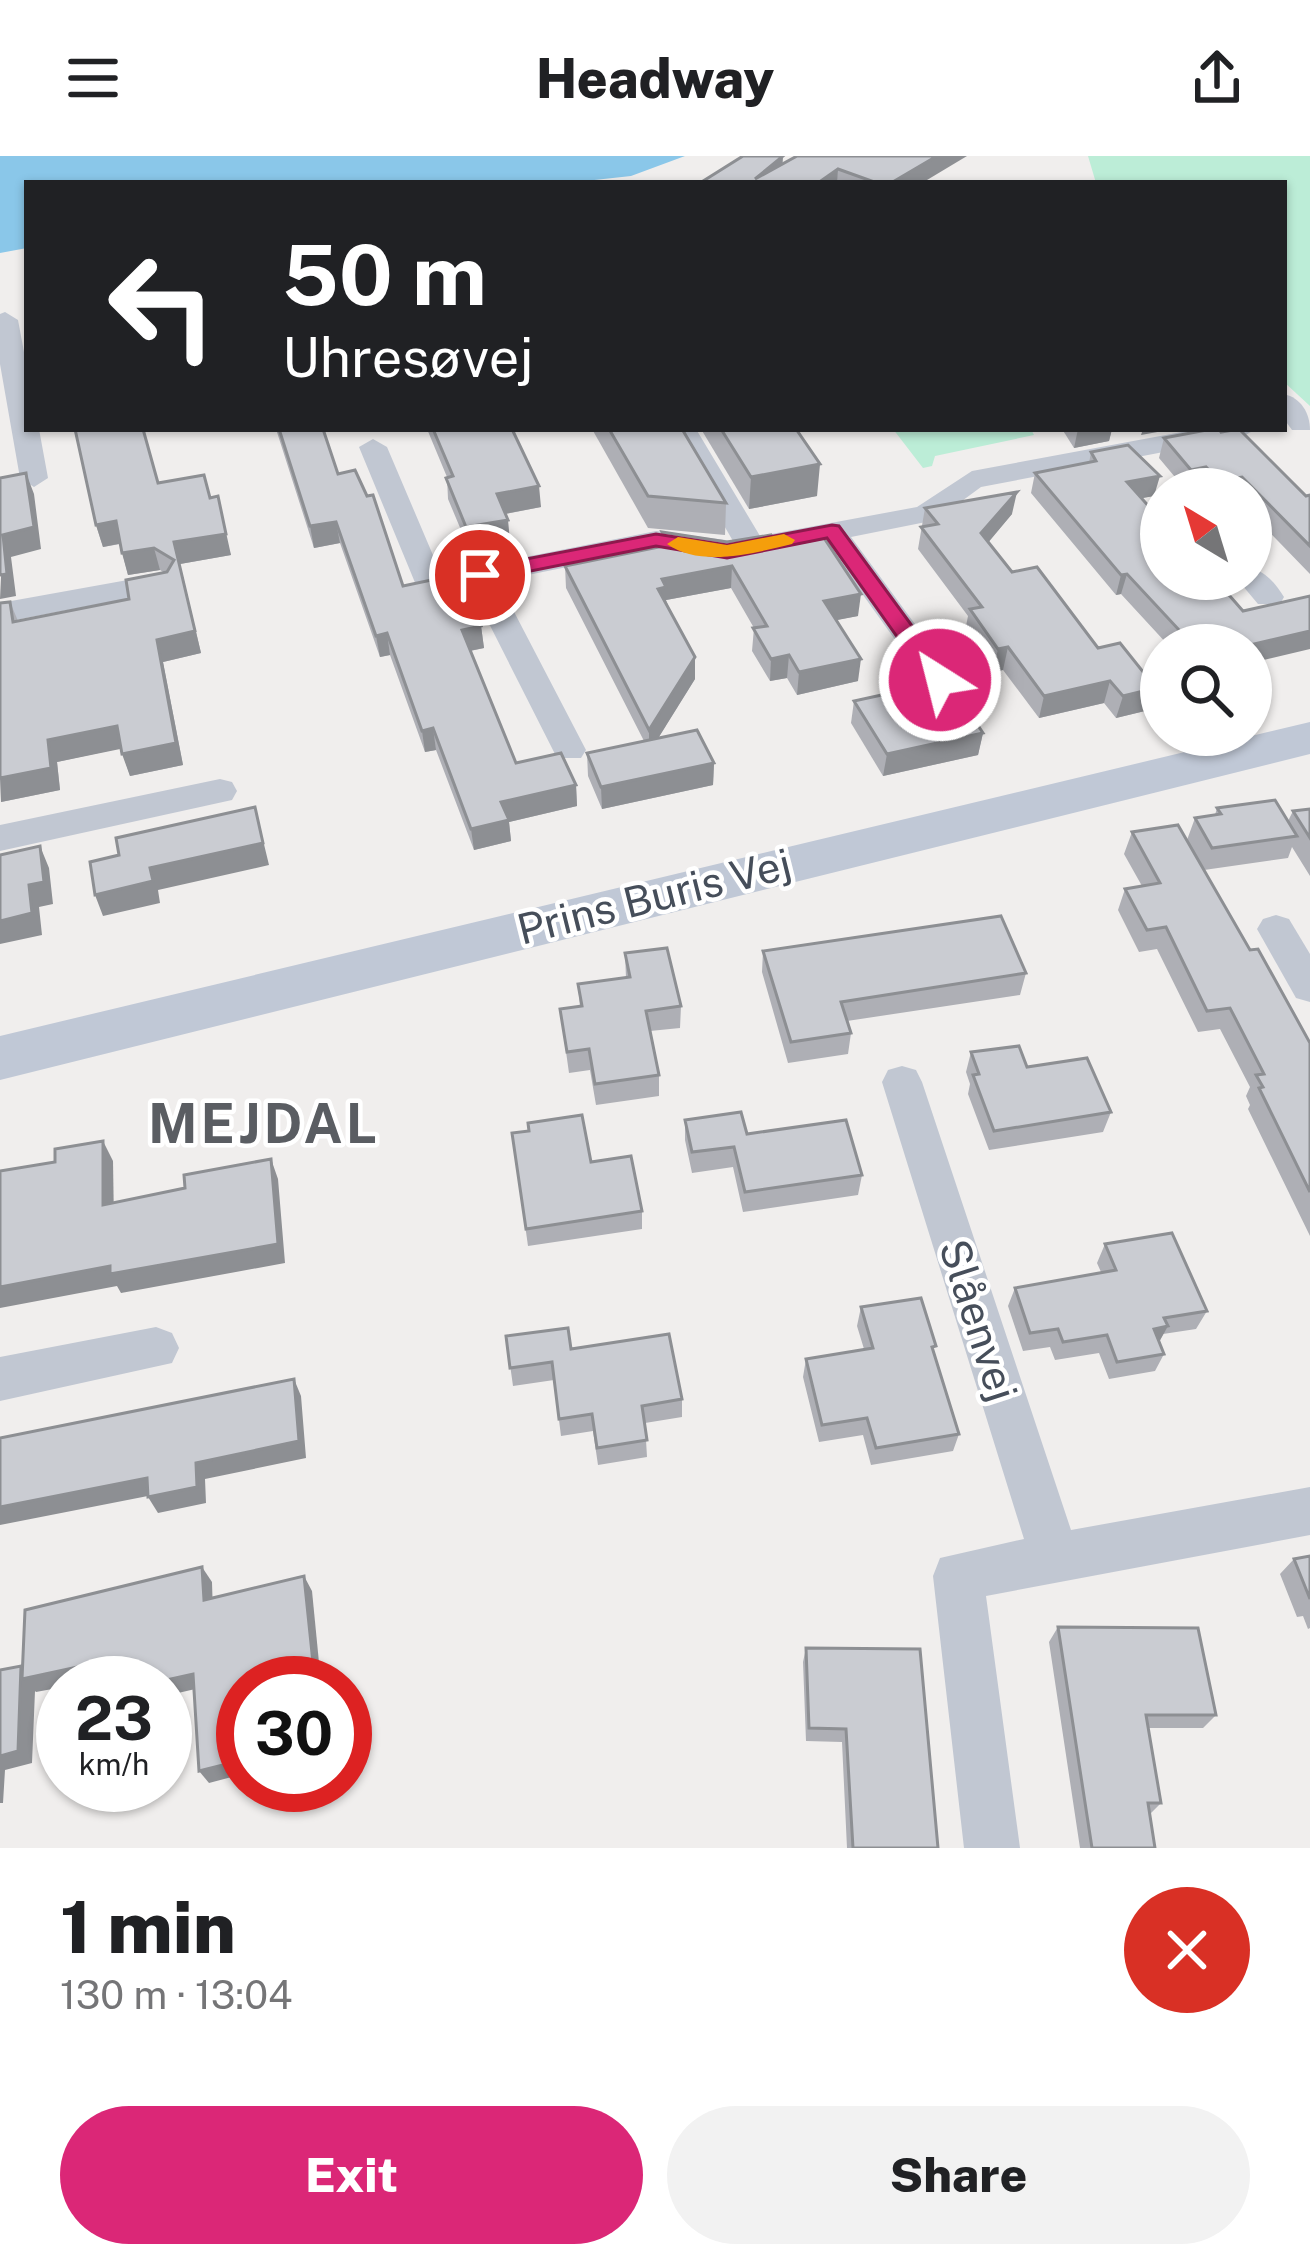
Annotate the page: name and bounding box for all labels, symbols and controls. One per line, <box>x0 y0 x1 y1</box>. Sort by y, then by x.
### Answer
icon: menu <box>60 45 126 111</box>
icon: share <box>1184 45 1250 111</box>
text: Headway <box>536 47 774 110</box>
text: 50 m <box>282 225 487 324</box>
icon: left <box>84 228 240 384</box>
text: Uhresøvej <box>282 326 533 389</box>
north arrow <box>1140 468 1272 600</box>
map controls <box>1140 468 1272 756</box>
pin <box>429 524 531 626</box>
icon: arrive <box>447 542 513 608</box>
position arrow <box>877 617 1003 743</box>
button: search <box>1140 624 1272 756</box>
street label: Prins Buris Vej <box>512 838 796 954</box>
district label: MEJDAL <box>148 1092 380 1155</box>
street label: Slåenvej <box>930 1233 1028 1407</box>
speed limit sign: 30 <box>216 1656 372 1812</box>
text: 23 <box>75 1683 153 1754</box>
text: km/h <box>79 1746 149 1782</box>
text: 1 min <box>60 1885 236 1969</box>
button: close <box>1124 1887 1250 2013</box>
text: 130 m · 13:04 <box>60 1972 292 2018</box>
button: Exit <box>60 2106 643 2244</box>
button: Share <box>667 2106 1250 2244</box>

